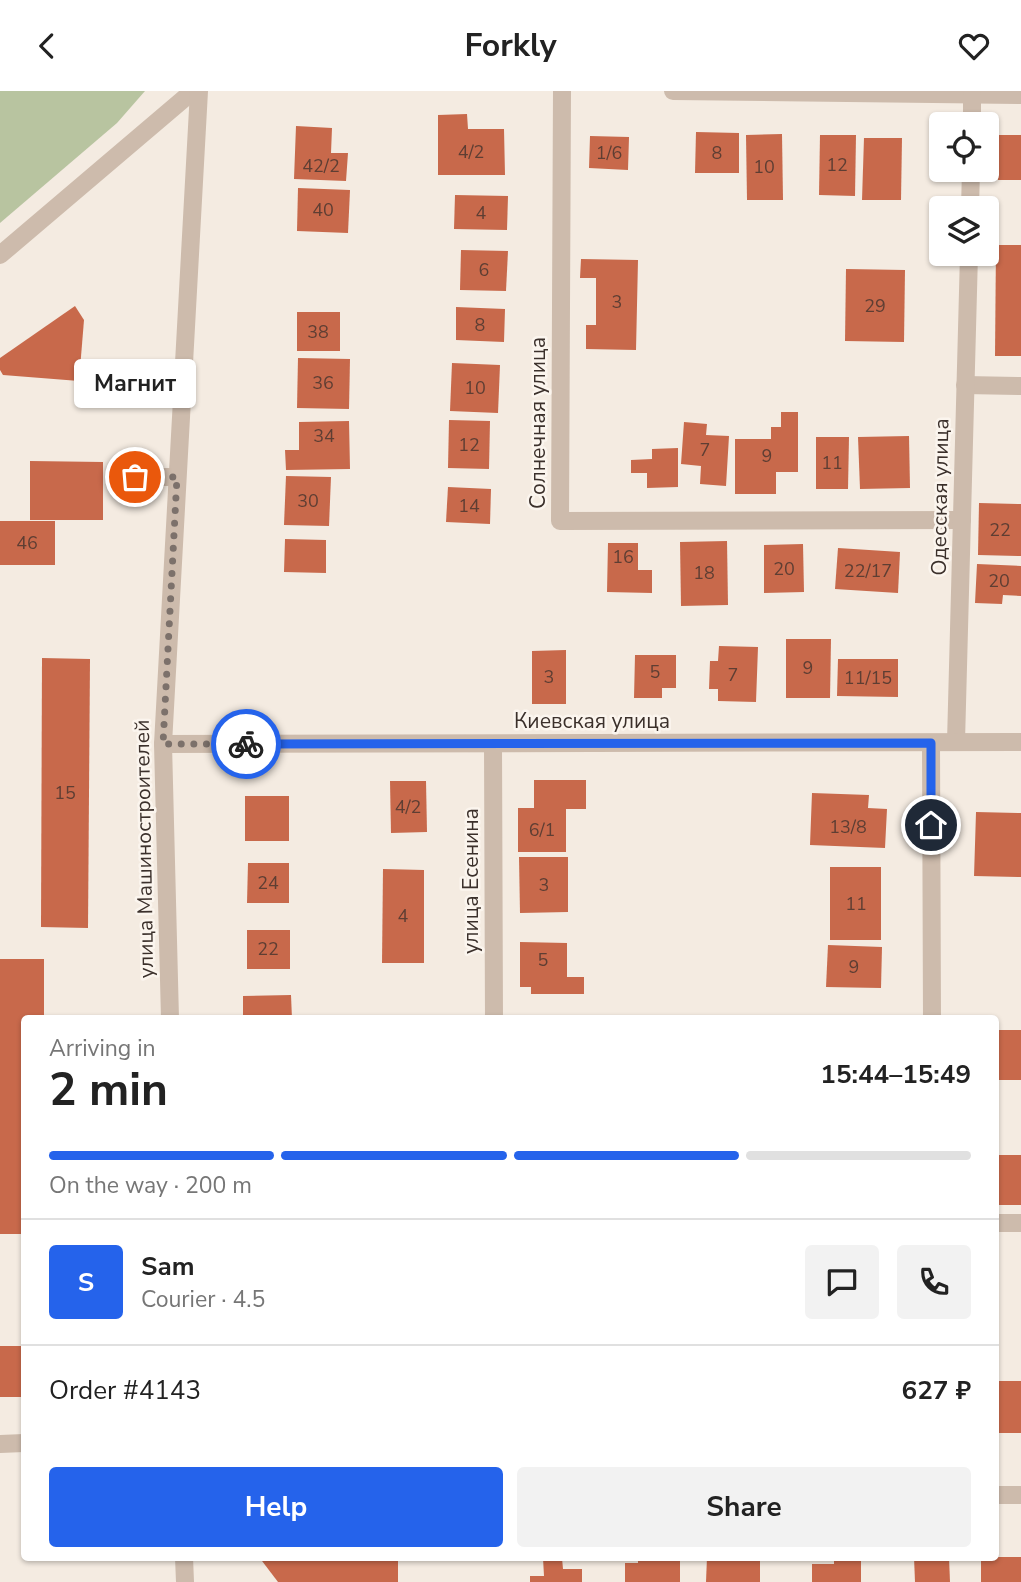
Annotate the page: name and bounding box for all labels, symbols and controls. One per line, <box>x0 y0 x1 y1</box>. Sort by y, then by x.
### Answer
text: Forkly <box>464 24 557 67</box>
icon: back <box>28 27 66 65</box>
icon: heart <box>955 27 993 65</box>
map controls <box>929 112 999 266</box>
button: locate <box>929 112 999 182</box>
house number: 4/2 <box>458 140 484 164</box>
house number: 1/6 <box>596 141 622 165</box>
house number: 8 <box>712 141 722 165</box>
house number: 12 <box>826 153 848 177</box>
house number: 42/2 <box>302 154 340 178</box>
house number: 10 <box>753 155 775 179</box>
button: layers <box>929 196 999 266</box>
house number: 40 <box>312 198 334 222</box>
house number: 4 <box>476 201 487 225</box>
house number: 6 <box>479 258 489 282</box>
house number: 3 <box>612 290 622 314</box>
house number: 29 <box>864 294 886 318</box>
house number: 8 <box>475 313 485 337</box>
house number: 38 <box>307 320 329 344</box>
street label: Солнечная улица <box>524 337 552 509</box>
callout: Магнит <box>74 358 196 407</box>
text: Магнит <box>94 368 176 399</box>
house number: 36 <box>312 371 334 395</box>
house number: 10 <box>464 376 486 400</box>
street label: Одесская улица <box>925 418 955 576</box>
house number: 34 <box>313 424 335 448</box>
house number: 12 <box>458 433 480 457</box>
house number: 7 <box>700 438 710 462</box>
house number: 9 <box>762 444 772 468</box>
pin <box>105 447 165 507</box>
house number: 11 <box>821 451 843 475</box>
icon: bag <box>116 458 154 496</box>
house number: 30 <box>297 489 319 513</box>
house number: 14 <box>458 494 480 518</box>
house number: 22 <box>989 518 1011 542</box>
house number: 46 <box>16 531 38 555</box>
house number: 16 <box>612 545 634 569</box>
house number: 20 <box>773 557 795 581</box>
house number: 22/17 <box>844 559 892 583</box>
house number: 18 <box>693 561 715 585</box>
house number: 20 <box>988 569 1010 593</box>
house number: 9 <box>803 656 813 680</box>
house number: 5 <box>650 660 660 684</box>
house number: 7 <box>728 663 738 687</box>
house number: 3 <box>544 665 554 689</box>
house number: 11/15 <box>844 666 892 690</box>
street label: Киевская улица <box>514 707 670 735</box>
courier <box>211 709 281 779</box>
street label: улица Машиностроителей <box>128 719 160 979</box>
icon: bike <box>227 725 265 763</box>
house number: 15 <box>54 781 76 805</box>
house number: 4/2 <box>395 795 421 819</box>
pin <box>901 795 961 855</box>
icon: home <box>912 806 950 844</box>
street label: улица Есенина <box>457 808 485 954</box>
house number: 13/8 <box>829 815 867 839</box>
house number: 6/1 <box>529 818 555 842</box>
house number: 24 <box>257 871 279 895</box>
house number: 3 <box>539 873 549 897</box>
house number: 11 <box>845 892 867 916</box>
house number: 4 <box>398 904 409 928</box>
house number: 22 <box>257 937 279 961</box>
house number: 5 <box>538 948 548 972</box>
house number: 9 <box>849 955 859 979</box>
text: Arriving in <box>49 1033 156 1064</box>
text: 15:44–15:49 <box>820 1057 971 1092</box>
text: 2 min <box>49 1058 168 1121</box>
text: On the way · 200 m <box>49 1170 252 1201</box>
button: chat <box>805 1245 879 1319</box>
button: phone <box>897 1245 971 1319</box>
text: Sam <box>141 1249 194 1284</box>
text: S <box>78 1265 94 1300</box>
text: Courier · 4.5 <box>141 1284 265 1315</box>
text: Order #4143 <box>49 1373 201 1408</box>
text: 627 ₽ <box>902 1373 971 1408</box>
button: Help <box>49 1467 503 1547</box>
button: Share <box>517 1467 971 1547</box>

